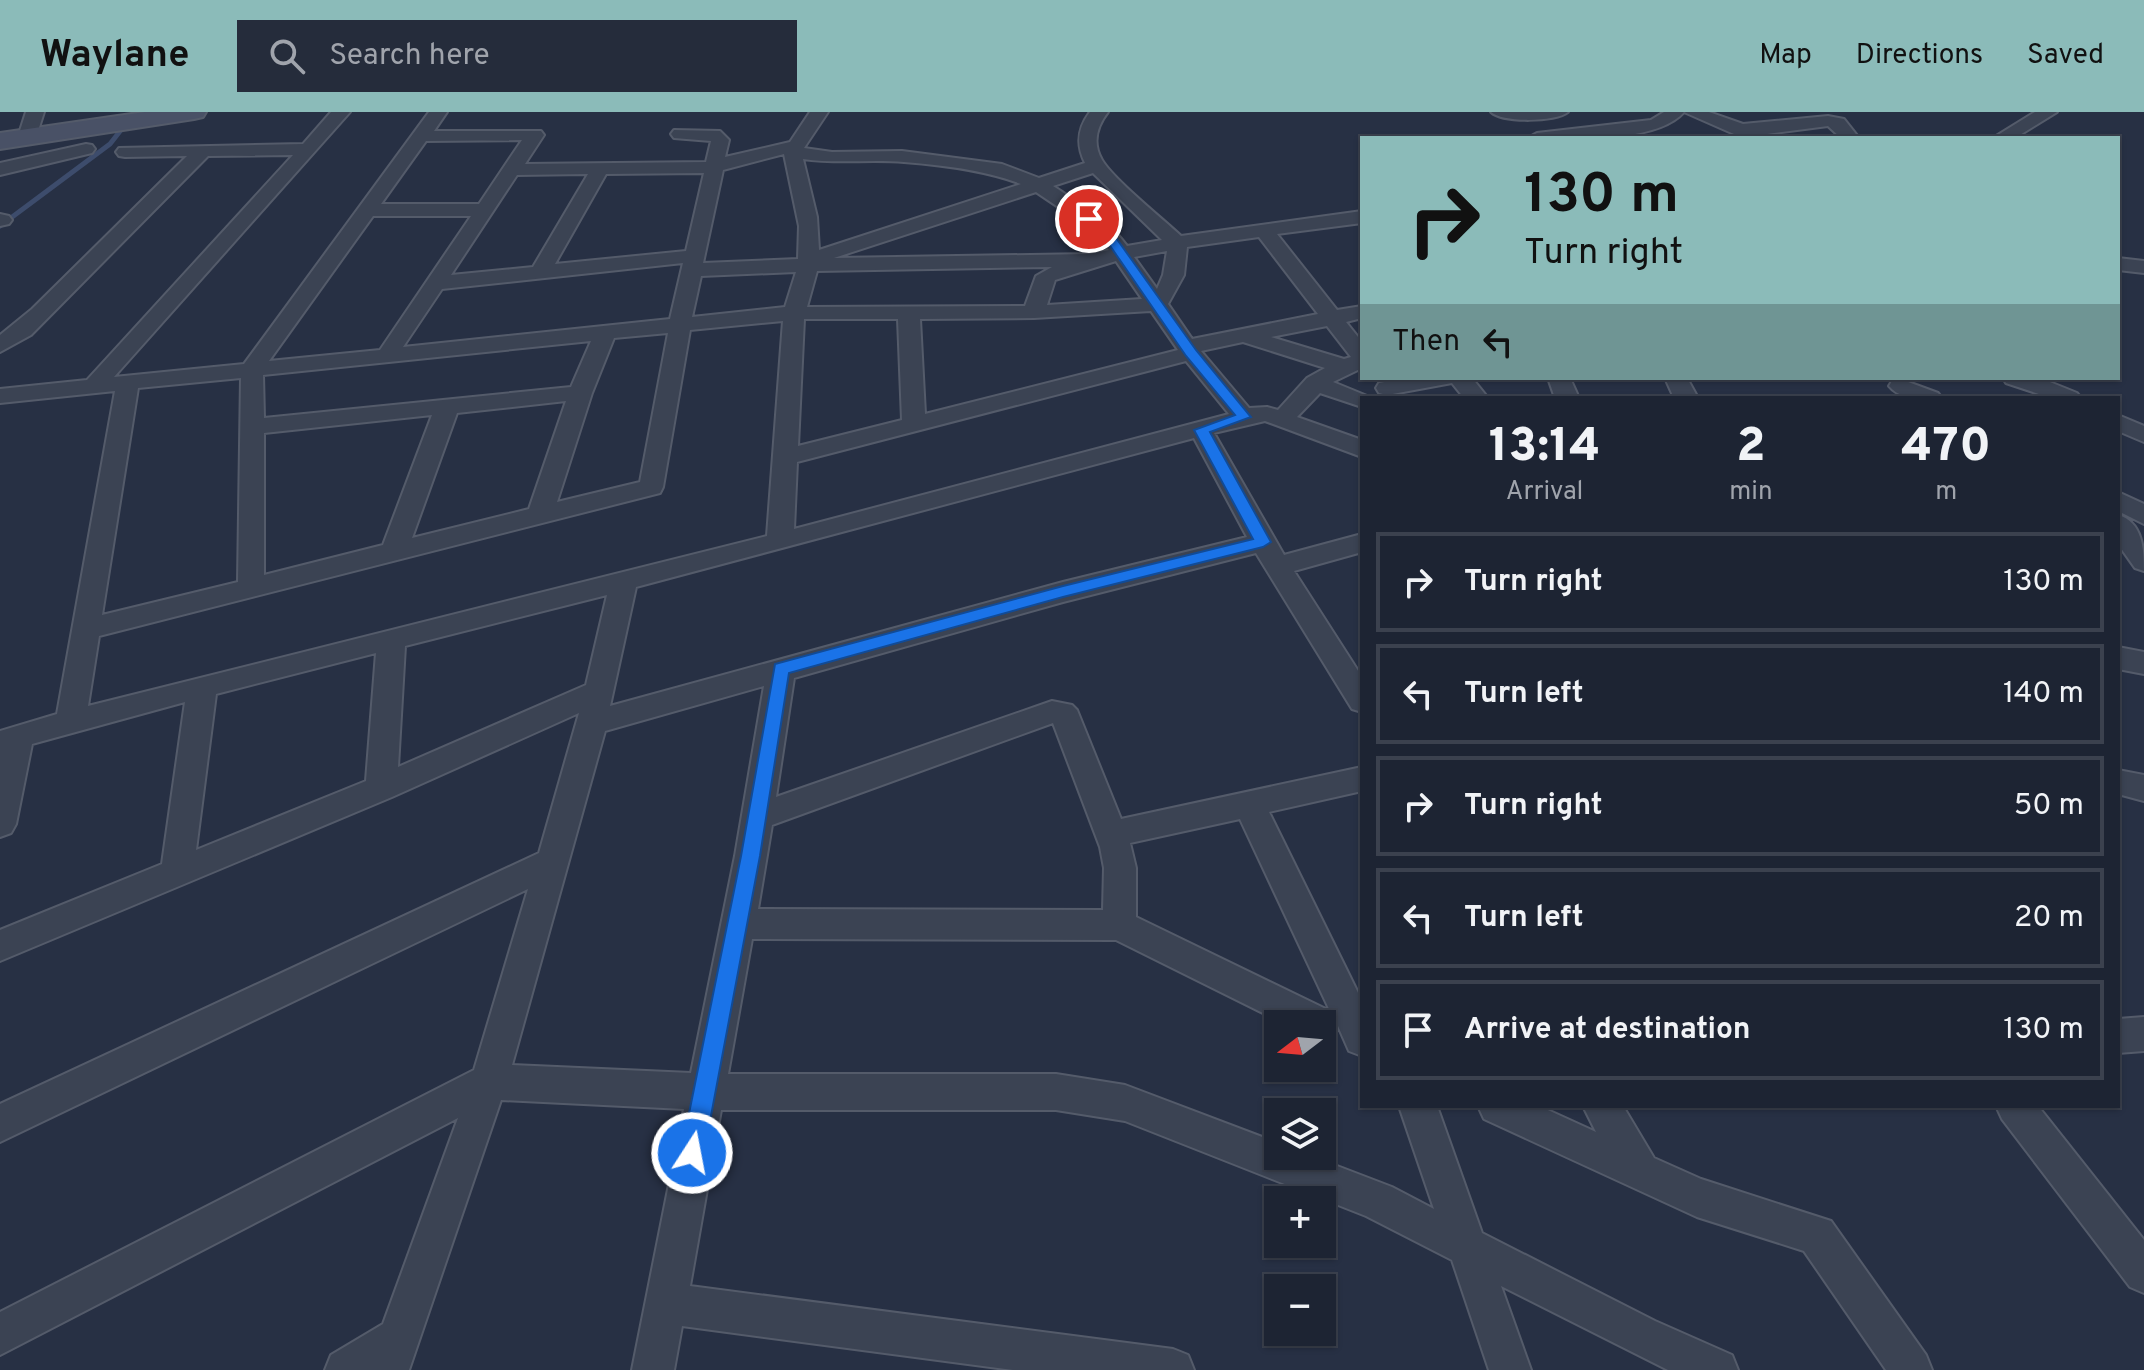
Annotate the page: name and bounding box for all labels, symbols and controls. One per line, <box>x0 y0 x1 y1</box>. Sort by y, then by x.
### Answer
search box <box>237 20 797 92</box>
text: Waylane <box>40 32 189 81</box>
icon: search <box>265 34 309 78</box>
text: Search here <box>329 38 490 75</box>
text: Map <box>1759 38 1812 74</box>
text: Directions <box>1856 38 1983 74</box>
text: Saved <box>2027 38 2104 74</box>
text: 130 m <box>1524 162 1679 232</box>
icon: right <box>1392 168 1496 272</box>
pin <box>1055 185 1123 253</box>
icon: arrive <box>1067 197 1111 241</box>
text: Turn right <box>1524 231 1683 277</box>
icon: left <box>1476 320 1520 364</box>
text: Then <box>1392 324 1460 361</box>
text: 13:14 <box>1489 418 1600 478</box>
text: 2 <box>1736 418 1766 478</box>
text: 470 <box>1901 418 1991 478</box>
text: Arrival <box>1506 476 1583 509</box>
text: min <box>1729 476 1773 509</box>
text: m <box>1935 476 1957 509</box>
icon: right <box>1396 560 1440 604</box>
text: Turn right <box>1464 564 1602 601</box>
text: 130 m <box>2003 564 2084 601</box>
icon: left <box>1396 672 1440 716</box>
text: Turn left <box>1464 676 1584 713</box>
text: 140 m <box>2003 676 2084 713</box>
icon: right <box>1396 784 1440 828</box>
text: Turn right <box>1464 788 1602 825</box>
text: 50 m <box>2014 788 2084 825</box>
icon: left <box>1396 896 1440 940</box>
text: Turn left <box>1464 900 1584 937</box>
text: 20 m <box>2014 900 2084 937</box>
icon: arrive <box>1396 1008 1440 1052</box>
north arrow <box>1264 1010 1336 1082</box>
map controls <box>1264 1010 1336 1346</box>
text: Arrive at destination <box>1464 1012 1750 1049</box>
text: 130 m <box>2003 1012 2084 1049</box>
button: layers <box>1264 1098 1336 1170</box>
position arrow <box>650 1111 734 1195</box>
button: + <box>1264 1186 1336 1258</box>
button: − <box>1264 1274 1336 1346</box>

